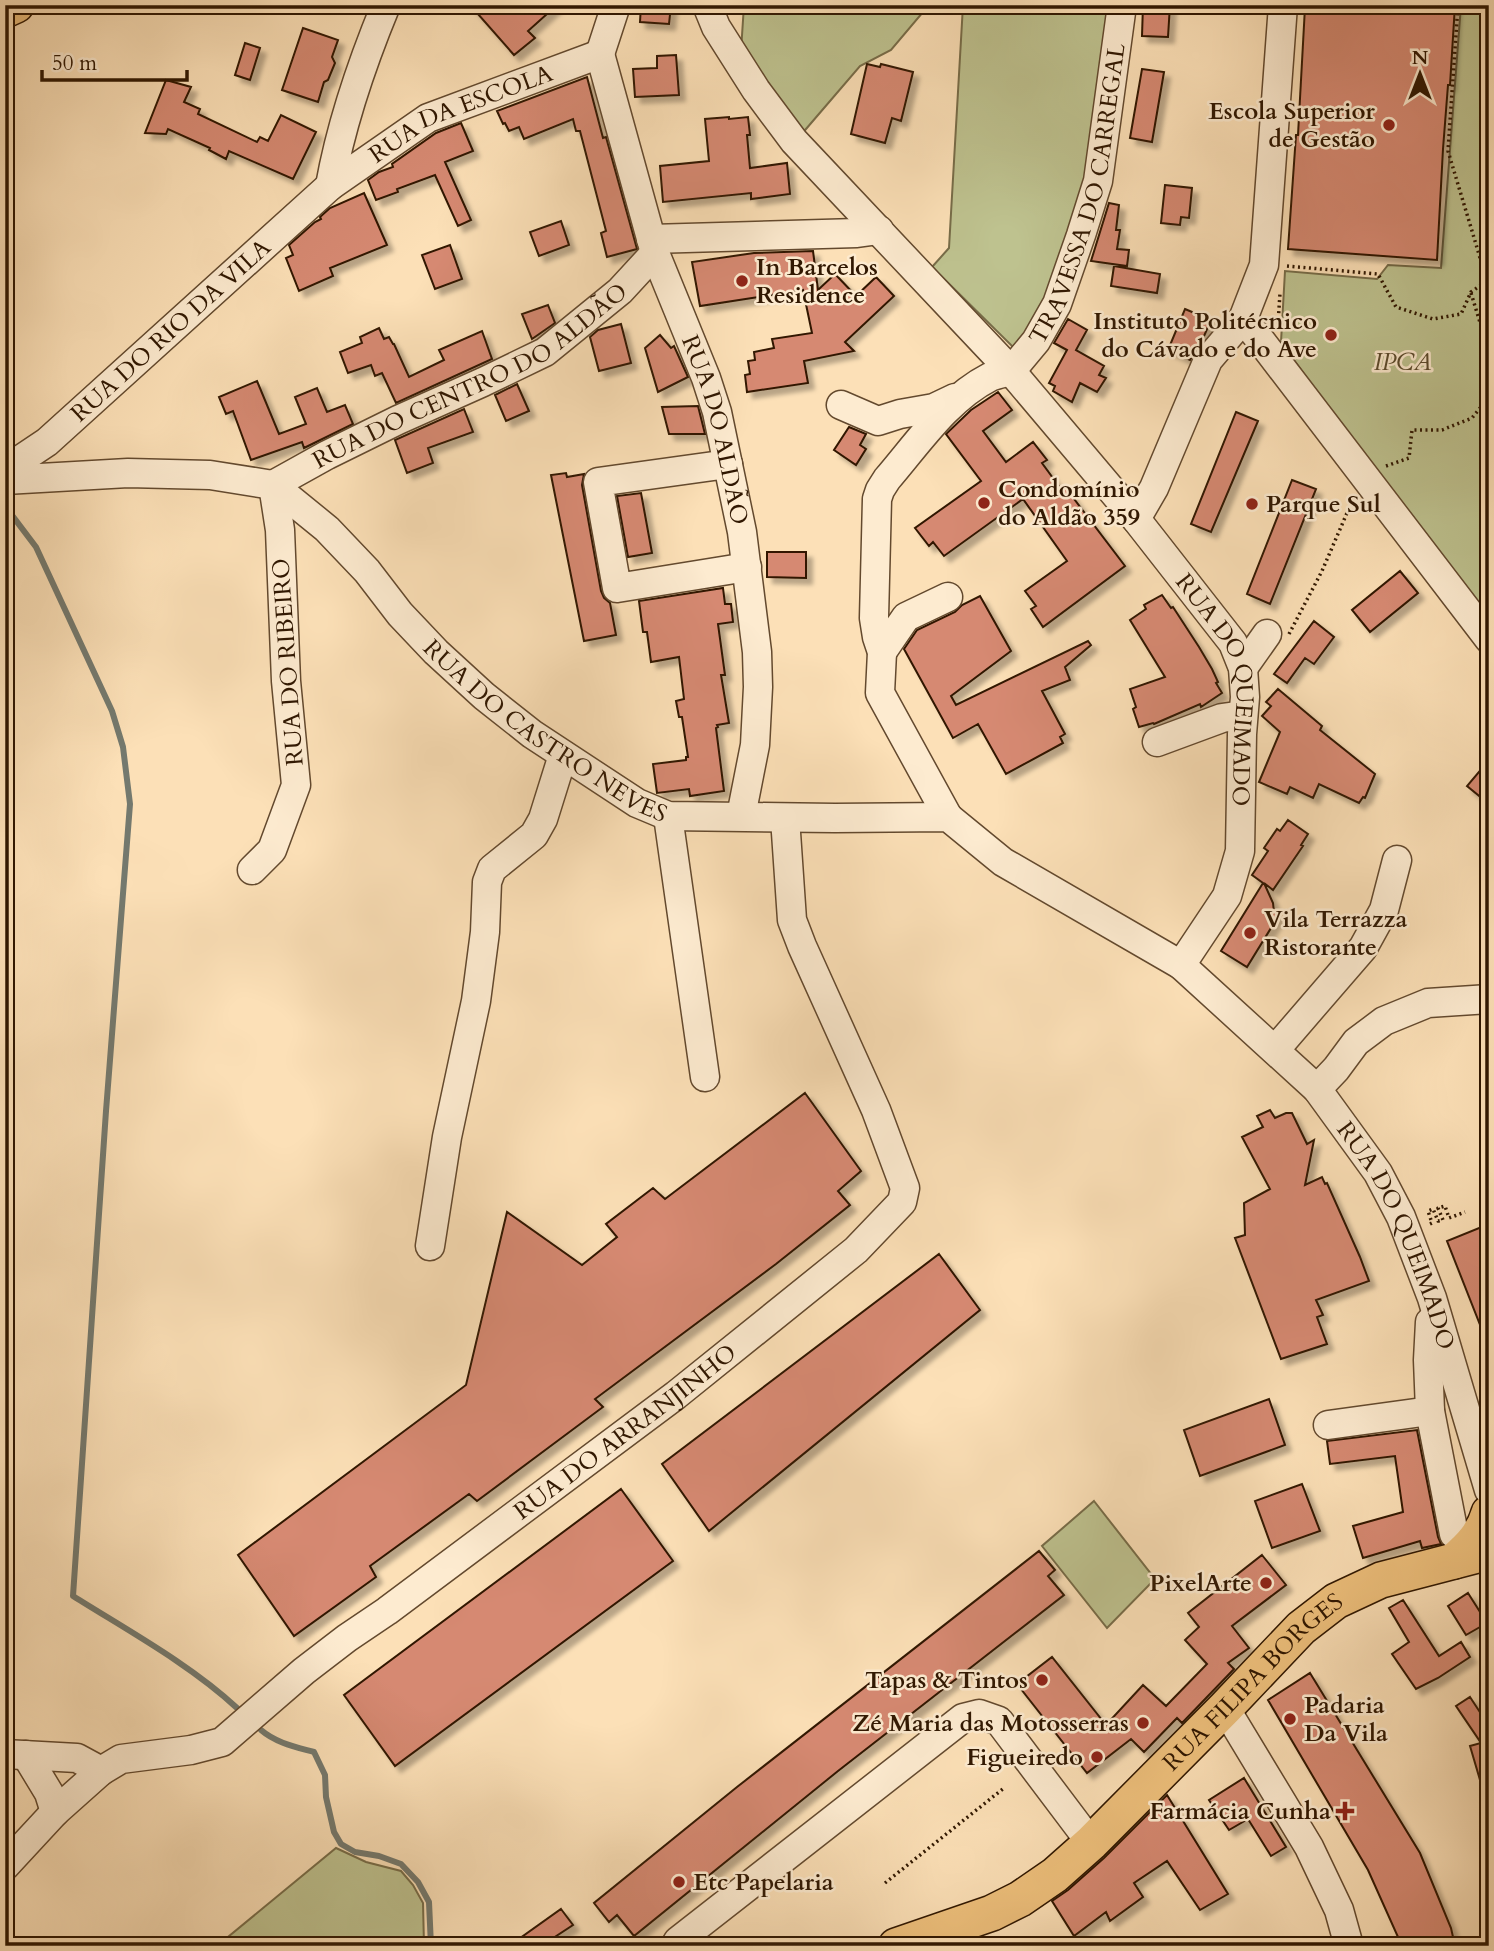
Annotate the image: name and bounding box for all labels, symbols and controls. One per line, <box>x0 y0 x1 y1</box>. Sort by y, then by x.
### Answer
scale bar <box>42 38 187 82</box>
north arrow <box>1386 38 1456 108</box>
street label: TRAVESSA DO CARREGAL <box>1021 41 1133 350</box>
text: N <box>1412 45 1429 71</box>
text: 50 m <box>52 49 97 78</box>
street label: RUA DA ESCOLA <box>362 56 558 171</box>
place label: Escola Superior de Gestão <box>1208 95 1375 156</box>
marker: Escola Superior de Gestão <box>1381 117 1397 133</box>
street label: RUA DO RIO DA VILA <box>63 231 278 429</box>
place label: In Barcelos Residence <box>756 251 878 312</box>
marker: In Barcelos Residence <box>734 273 750 289</box>
street label: RUA DO CENTRO DO ALDÃO <box>306 275 634 476</box>
place label: Instituto Politécnico do Cávado e do Ave <box>1093 305 1317 366</box>
marker: Instituto Politécnico do Cávado e do Ave <box>1323 327 1339 343</box>
street label: RUA DO ALDÃO <box>674 330 757 527</box>
park label: IPCA <box>1374 346 1432 379</box>
place label: Condomínio do Aldão 359 <box>998 473 1140 534</box>
place label: Parque Sul <box>1266 488 1381 521</box>
marker: Condomínio do Aldão 359 <box>976 495 992 511</box>
marker: Parque Sul <box>1244 496 1260 512</box>
street label: RUA DO RIBEIRO <box>264 557 312 767</box>
street label: RUA DO QUEIMADO <box>1168 566 1262 807</box>
street label: RUA DO CASTRO NEVES <box>416 632 672 830</box>
place label: Vila Terrazza Ristorante <box>1264 903 1407 964</box>
marker: Vila Terrazza Ristorante <box>1242 925 1258 941</box>
street label: RUA DO QUEIMADO <box>1329 1115 1463 1354</box>
street label: RUA DO ARRANJINHO <box>507 1336 743 1527</box>
place label: PixelArte <box>1149 1567 1252 1600</box>
marker: PixelArte <box>1258 1575 1274 1591</box>
street label: RUA FILIPA BORGES <box>1155 1585 1350 1778</box>
place label: Tapas & Tintos <box>865 1664 1028 1697</box>
marker: Tapas & Tintos <box>1034 1672 1050 1688</box>
place label: Padaria Da Vila <box>1304 1689 1388 1750</box>
place label: Zé Maria das Motosserras <box>852 1707 1129 1740</box>
marker: Padaria Da Vila <box>1282 1711 1298 1727</box>
marker: Zé Maria das Motosserras <box>1135 1715 1151 1731</box>
place label: Figueiredo <box>966 1741 1083 1774</box>
marker: Figueiredo <box>1089 1749 1105 1765</box>
place label: Farmácia Cunha <box>1149 1795 1331 1828</box>
marker: Farmácia Cunha <box>1337 1803 1353 1819</box>
place label: Etc Papelaria <box>693 1866 834 1899</box>
marker: Etc Papelaria <box>671 1874 687 1890</box>

